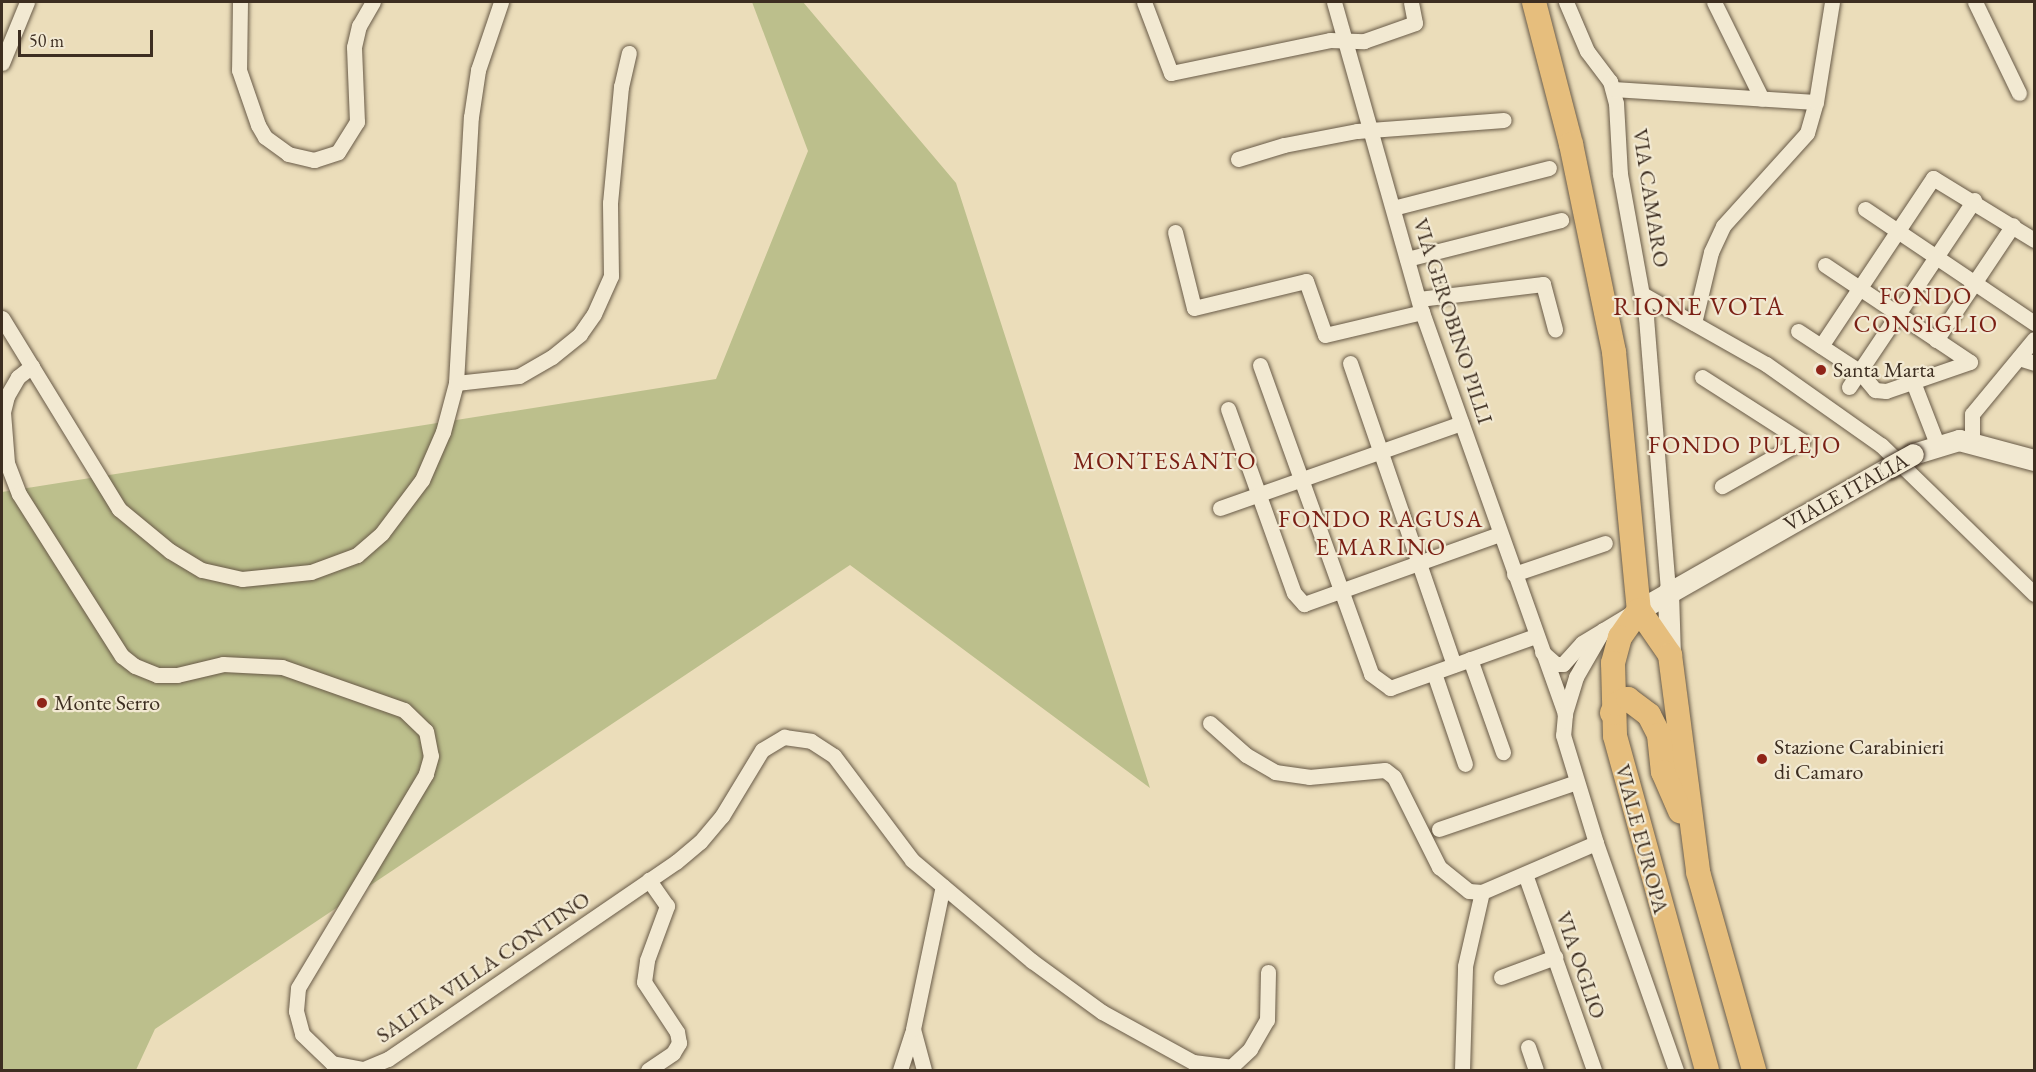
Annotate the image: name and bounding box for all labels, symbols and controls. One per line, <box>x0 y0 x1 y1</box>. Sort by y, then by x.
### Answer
scale bar <box>21 18 156 56</box>
text: 50 m <box>29 29 64 52</box>
street label: VIA CAMARO <box>1627 127 1675 269</box>
street label: VIA GEROBINO PILLI <box>1407 215 1499 427</box>
district label: FONDO CONSIGLIO <box>1853 282 1999 338</box>
district label: RIONE VOTA <box>1613 291 1785 323</box>
place label: Santa Marta <box>1833 357 1935 383</box>
marker: Santa Marta <box>1814 363 1828 377</box>
district label: FONDO PULEJO <box>1648 431 1842 459</box>
district label: MONTESANTO <box>1073 447 1257 475</box>
street label: VIALE ITALIA <box>1779 447 1913 537</box>
district label: FONDO RAGUSA E MARINO <box>1278 505 1484 561</box>
place label: Monte Serro <box>54 690 160 716</box>
marker: Monte Serro <box>35 696 49 710</box>
place label: Stazione Carabinieri di Camaro <box>1774 733 1944 784</box>
marker: Stazione Carabinieri di Camaro <box>1755 752 1769 766</box>
street label: VIALE EUROPA <box>1609 761 1675 917</box>
street label: SALITA VILLA CONTINO <box>371 886 595 1048</box>
street label: VIA OGLIO <box>1550 908 1612 1022</box>

